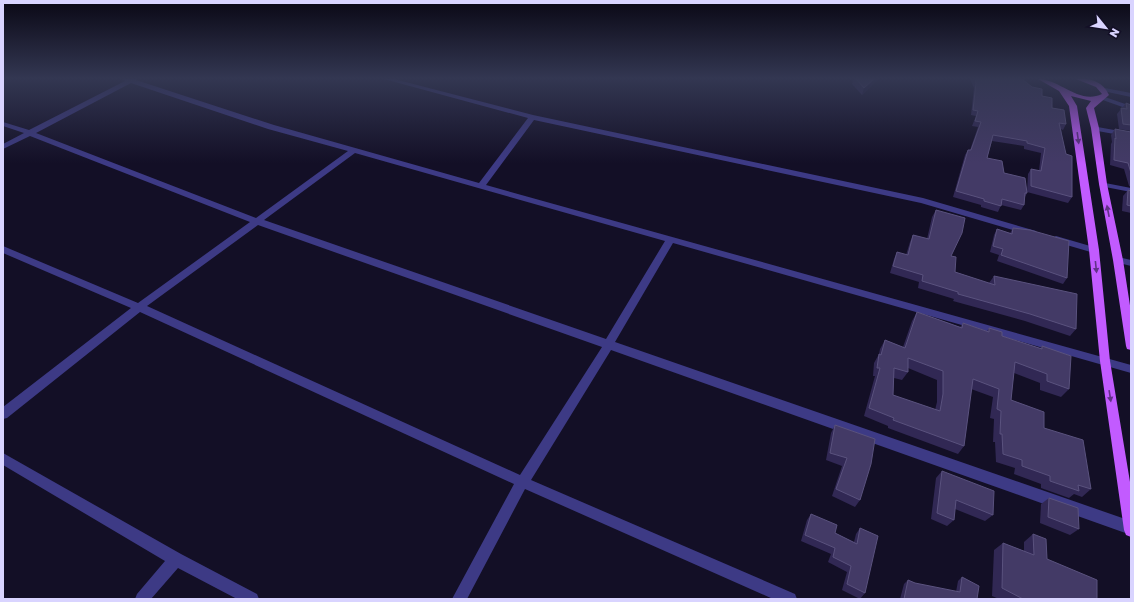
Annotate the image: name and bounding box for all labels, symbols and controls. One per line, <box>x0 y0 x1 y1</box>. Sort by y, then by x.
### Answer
north arrow <box>1086 8 1126 48</box>
text: N <box>1107 26 1123 40</box>
one-way arrow <box>1075 132 1081 144</box>
one-way arrow <box>1105 205 1111 217</box>
one-way arrow <box>1092 261 1099 273</box>
one-way arrow <box>1107 390 1113 402</box>

